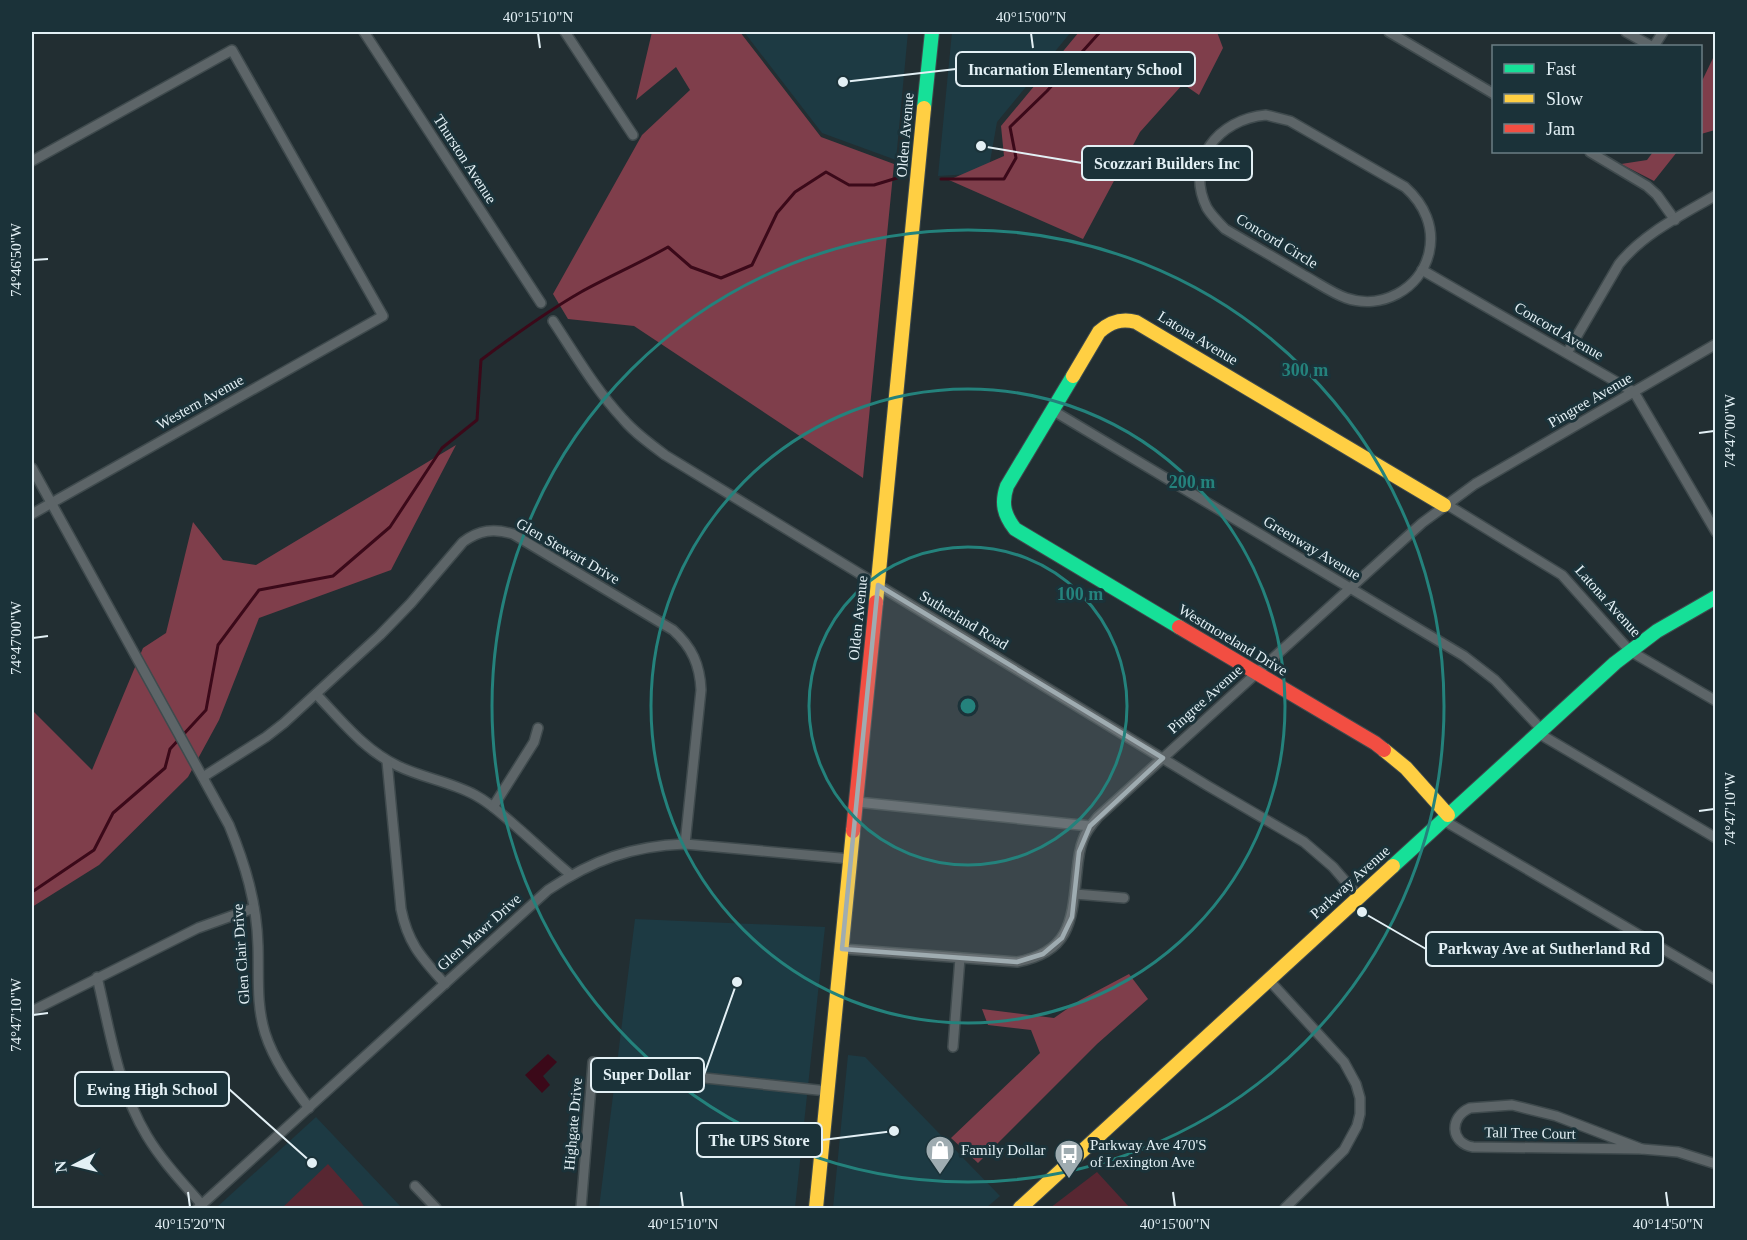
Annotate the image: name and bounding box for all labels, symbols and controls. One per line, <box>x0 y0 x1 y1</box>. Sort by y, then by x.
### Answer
text: 40°15'10"N <box>503 9 573 25</box>
text: 40°15'00"N <box>996 9 1066 25</box>
legend <box>1492 45 1702 153</box>
callout: Incarnation Elementary School <box>956 52 1195 86</box>
text: Fast <box>1546 59 1576 79</box>
text: Incarnation Elementary School <box>968 61 1183 79</box>
text: Slow <box>1546 89 1583 109</box>
street label: Olden Avenue <box>893 92 917 178</box>
street label: Thurston Avenue <box>430 112 500 207</box>
text: Jam <box>1546 119 1575 139</box>
callout: Scozzari Builders Inc <box>1082 146 1252 180</box>
text: Scozzari Builders Inc <box>1094 155 1240 172</box>
street label: Concord Circle <box>1233 210 1321 272</box>
text: 74°46'50"W <box>8 222 24 297</box>
street label: Concord Avenue <box>1512 299 1607 363</box>
street label: Latona Avenue <box>1155 308 1241 368</box>
text: 300 m <box>1282 360 1328 380</box>
street label: Pingree Avenue <box>1545 369 1635 430</box>
street label: Western Avenue <box>154 371 247 433</box>
text: 74°47'00"W <box>1722 393 1738 468</box>
text: 200 m <box>1169 472 1215 492</box>
street label: Greenway Avenue <box>1261 513 1364 583</box>
street label: Glen Stewart Drive <box>513 515 623 587</box>
street label: Latona Avenue <box>1572 562 1644 640</box>
street label: Olden Avenue <box>846 575 870 661</box>
text: 100 m <box>1057 584 1103 604</box>
street label: Sutherland Road <box>917 587 1012 653</box>
text: 74°47'00"W <box>8 600 24 675</box>
street label: Westmoreland Drive <box>1176 601 1291 679</box>
street label: Pingree Avenue <box>1165 661 1246 736</box>
centre of rings <box>958 696 978 716</box>
text: 74°47'10"W <box>1722 771 1738 846</box>
street label: Parkway Avenue <box>1307 842 1393 922</box>
street label: Glen Mawr Drive <box>434 890 524 974</box>
street label: Glen Clair Drive <box>229 903 252 1005</box>
callout: Parkway Ave at Sutherland Rd <box>1426 932 1663 966</box>
text: Parkway Ave at Sutherland Rd <box>1438 940 1650 958</box>
text: 74°47'10"W <box>8 977 24 1052</box>
callout: Super Dollar <box>591 1058 704 1092</box>
text: Super Dollar <box>603 1066 691 1084</box>
callout: Ewing High School <box>75 1072 229 1106</box>
street label: Highgate Drive <box>561 1077 585 1171</box>
text: Ewing High School <box>87 1081 218 1099</box>
callout: The UPS Store <box>697 1123 822 1157</box>
street label: Tall Tree Court <box>1484 1124 1577 1142</box>
text: The UPS Store <box>708 1132 810 1149</box>
shop icon: Family Dollar <box>924 1134 956 1176</box>
north arrow <box>45 1135 105 1195</box>
place label: Parkway Ave 470'S of Lexington Ave <box>1090 1137 1207 1170</box>
bus stop icon: Parkway Ave 470'S of Lexington Ave <box>1053 1138 1085 1180</box>
place label: Family Dollar <box>961 1142 1046 1158</box>
text: N <box>51 1160 70 1174</box>
text: 40°15'20"N <box>155 1216 225 1232</box>
text: 40°15'10"N <box>648 1216 718 1232</box>
text: 40°15'00"N <box>1140 1216 1210 1232</box>
text: 40°14'50"N <box>1633 1216 1703 1232</box>

